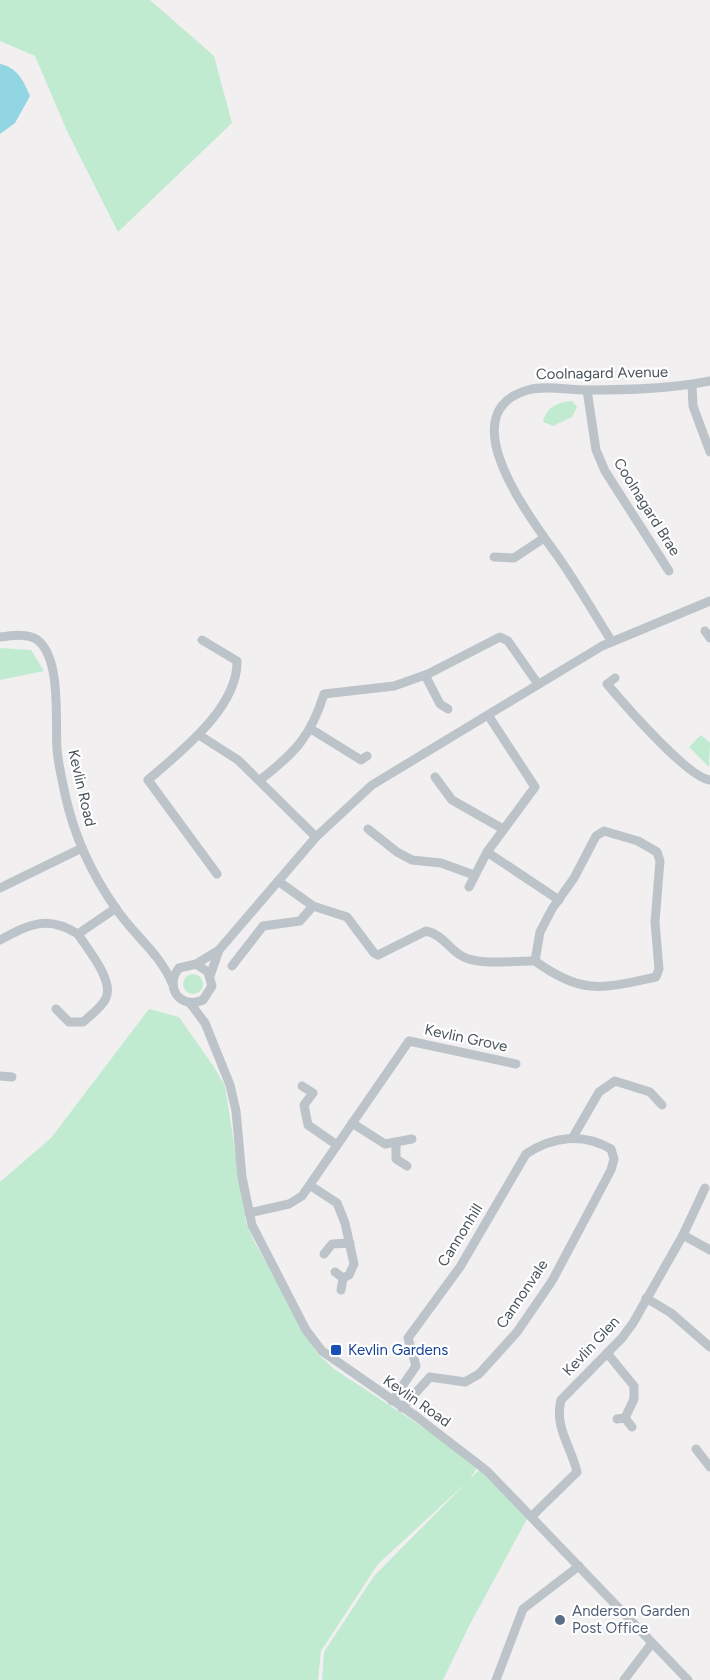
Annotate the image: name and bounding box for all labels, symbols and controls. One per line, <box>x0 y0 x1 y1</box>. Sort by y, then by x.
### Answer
street label: Coolnagard Avenue <box>536 363 668 383</box>
street label: Coolnagard Brae <box>610 455 684 559</box>
street label: Kevlin Road <box>64 748 100 828</box>
street label: Kevlin Grove <box>423 1020 509 1056</box>
street label: Cannonhill <box>434 1200 486 1270</box>
street label: Cannonvale <box>492 1256 552 1332</box>
street label: Kevlin Glen <box>559 1312 623 1380</box>
place label: Kevlin Gardens <box>348 1341 448 1359</box>
marker: Kevlin Gardens <box>329 1343 343 1357</box>
street label: Kevlin Road <box>380 1371 454 1431</box>
place label: Anderson Garden Post Office <box>572 1602 690 1637</box>
marker: Anderson Garden Post Office <box>553 1613 567 1627</box>

